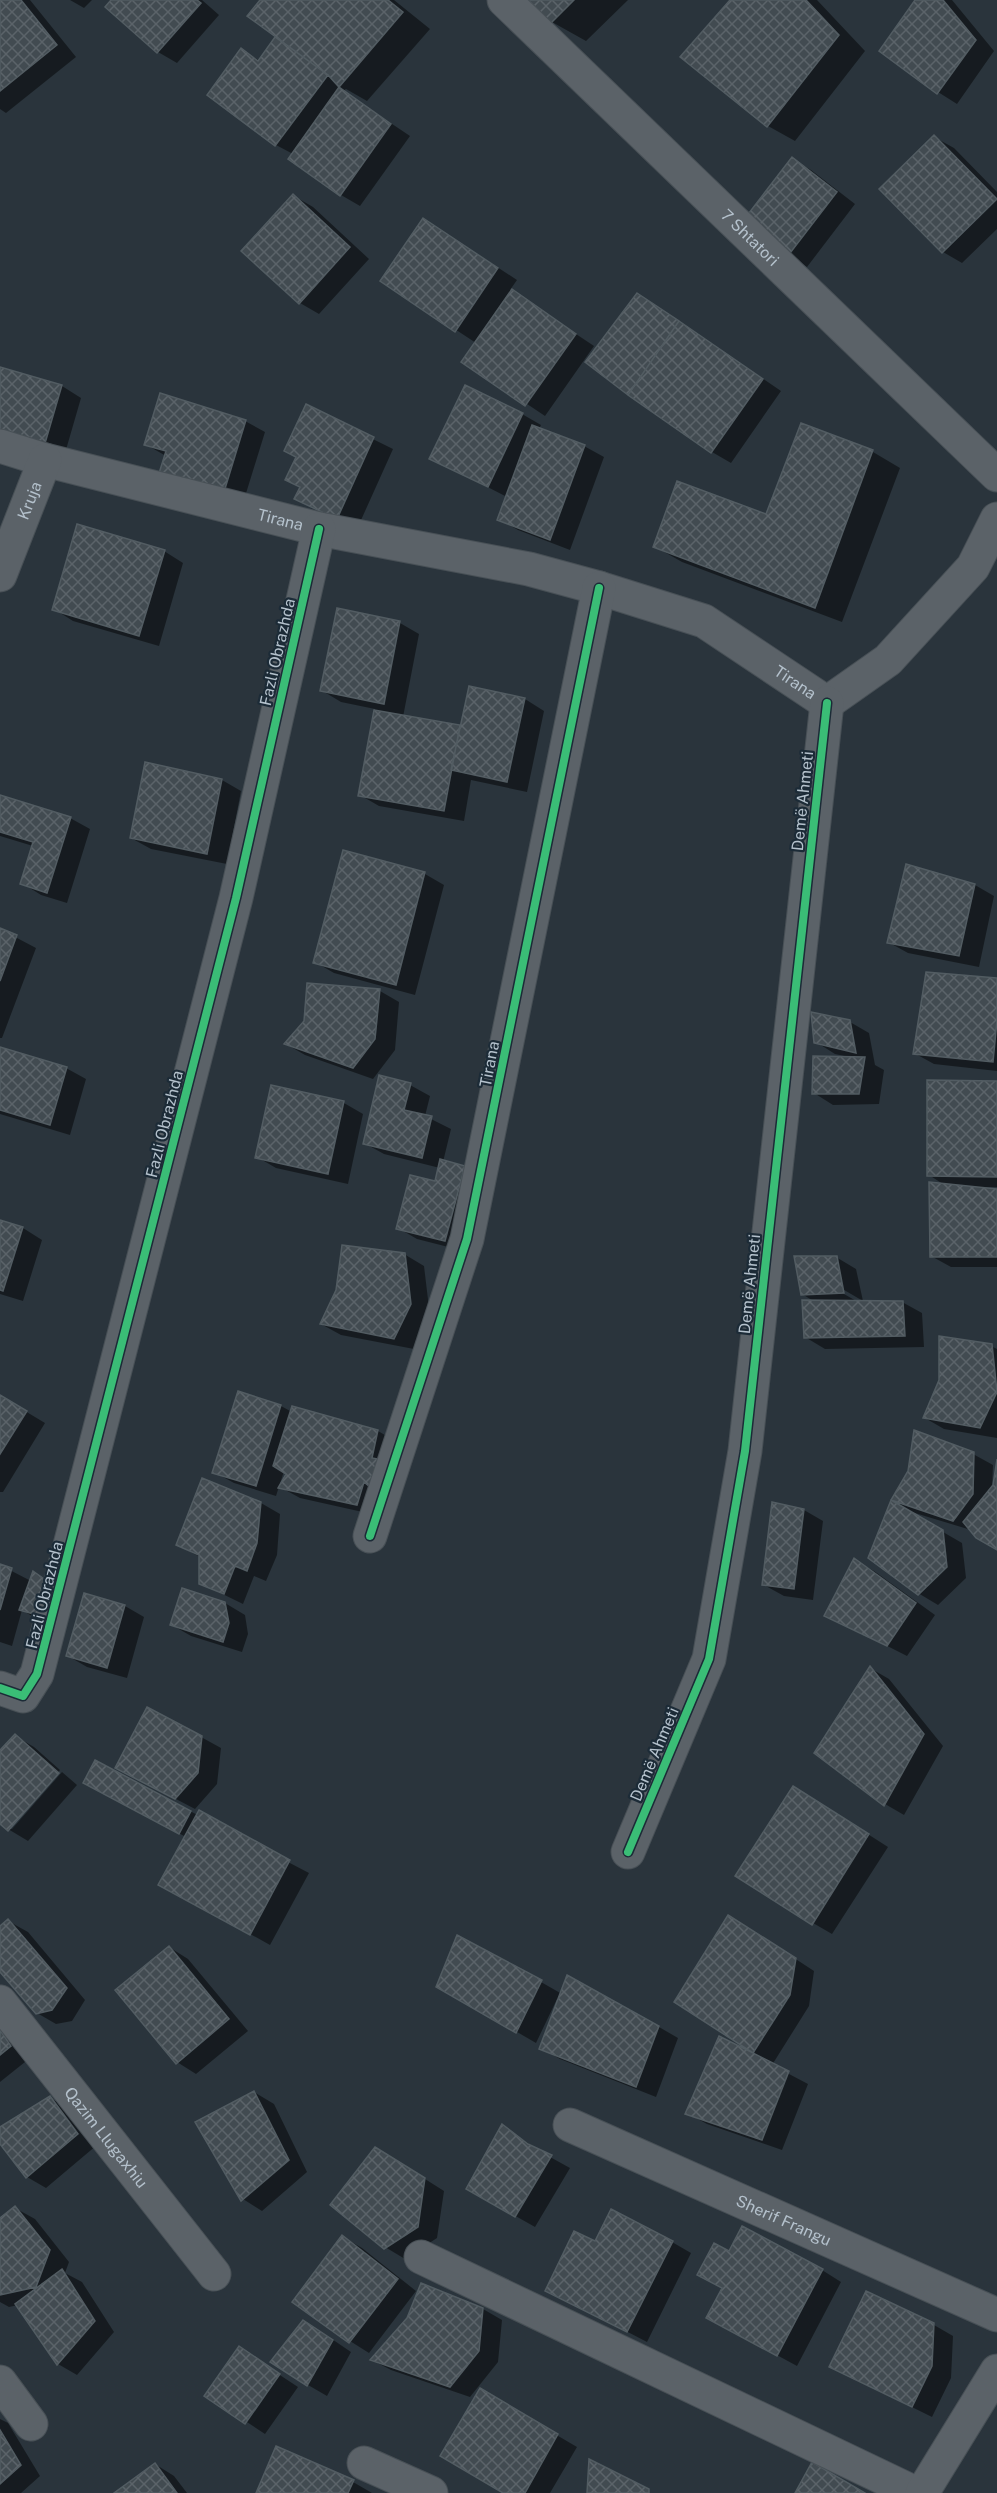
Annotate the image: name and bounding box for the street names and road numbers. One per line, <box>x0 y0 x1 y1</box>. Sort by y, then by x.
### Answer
street label: 7 Shtatori <box>717 205 783 270</box>
street label: Kruja <box>14 479 46 523</box>
street label: Tirana <box>256 505 305 535</box>
street label: Fazli Obrazhda <box>256 597 299 708</box>
street label: Tirana <box>771 662 820 703</box>
street label: Demë Ahmeti <box>788 750 817 852</box>
street label: Tirana <box>476 1039 503 1089</box>
street label: Fazli Obrazhda <box>142 1069 187 1180</box>
street label: Demë Ahmeti <box>735 1233 764 1335</box>
street label: Fazli Obrazhda <box>22 1540 67 1651</box>
street label: Demë Ahmeti <box>626 1704 683 1804</box>
street label: Qazim Llugaxhiu <box>60 2083 152 2192</box>
street label: Sherif Frangu <box>733 2191 834 2250</box>

